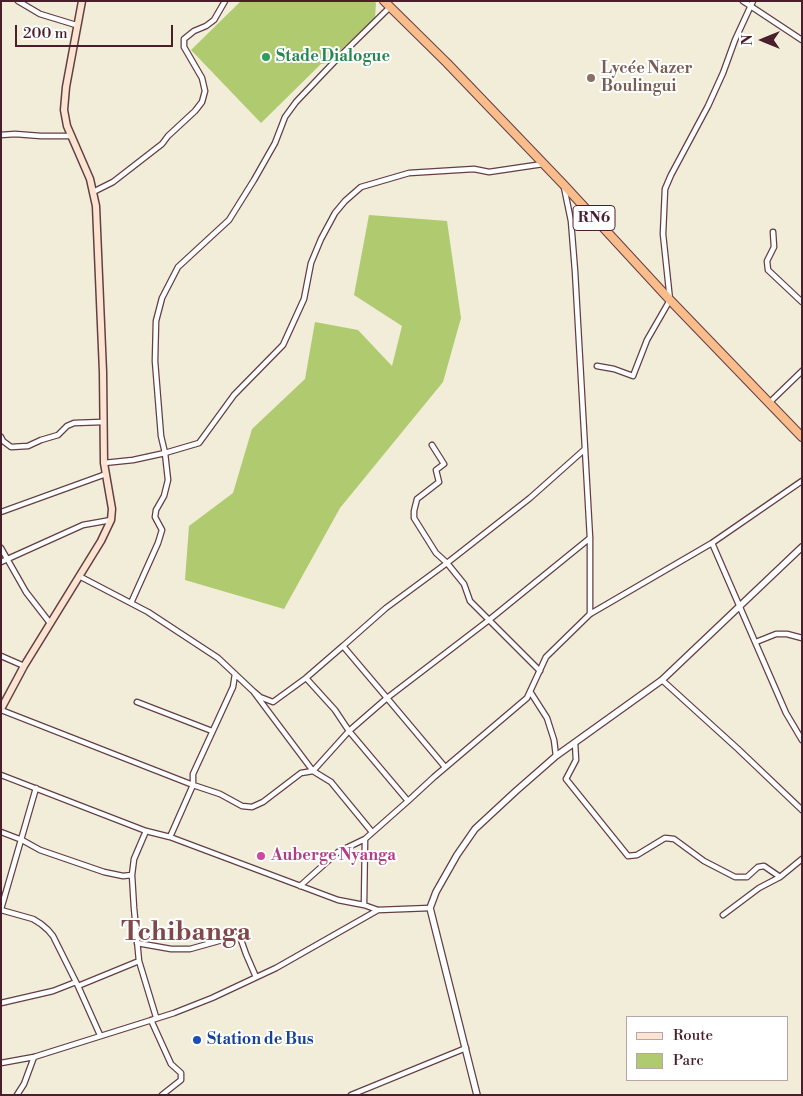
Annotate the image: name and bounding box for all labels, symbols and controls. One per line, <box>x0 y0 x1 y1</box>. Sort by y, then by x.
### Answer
scale bar <box>18 15 175 47</box>
north arrow <box>738 15 788 65</box>
text: 200 m <box>23 24 68 43</box>
text: N <box>739 34 757 46</box>
place label: Stade Dialogue <box>276 47 390 67</box>
marker: Stade Dialogue <box>260 51 272 63</box>
place label: Lycée Nazer Boulingui <box>601 59 693 97</box>
marker: Lycée Nazer Boulingui <box>585 72 597 84</box>
road number: RN6 <box>573 206 615 230</box>
place label: Auberge Nyanga <box>271 846 396 866</box>
marker: Auberge Nyanga <box>255 850 267 862</box>
district label: Tchibanga <box>121 918 251 950</box>
legend <box>626 1016 788 1081</box>
text: Route <box>673 1026 713 1045</box>
place label: Station de Bus <box>207 1030 314 1050</box>
marker: Station de Bus <box>191 1034 203 1046</box>
text: Parc <box>673 1051 704 1070</box>

